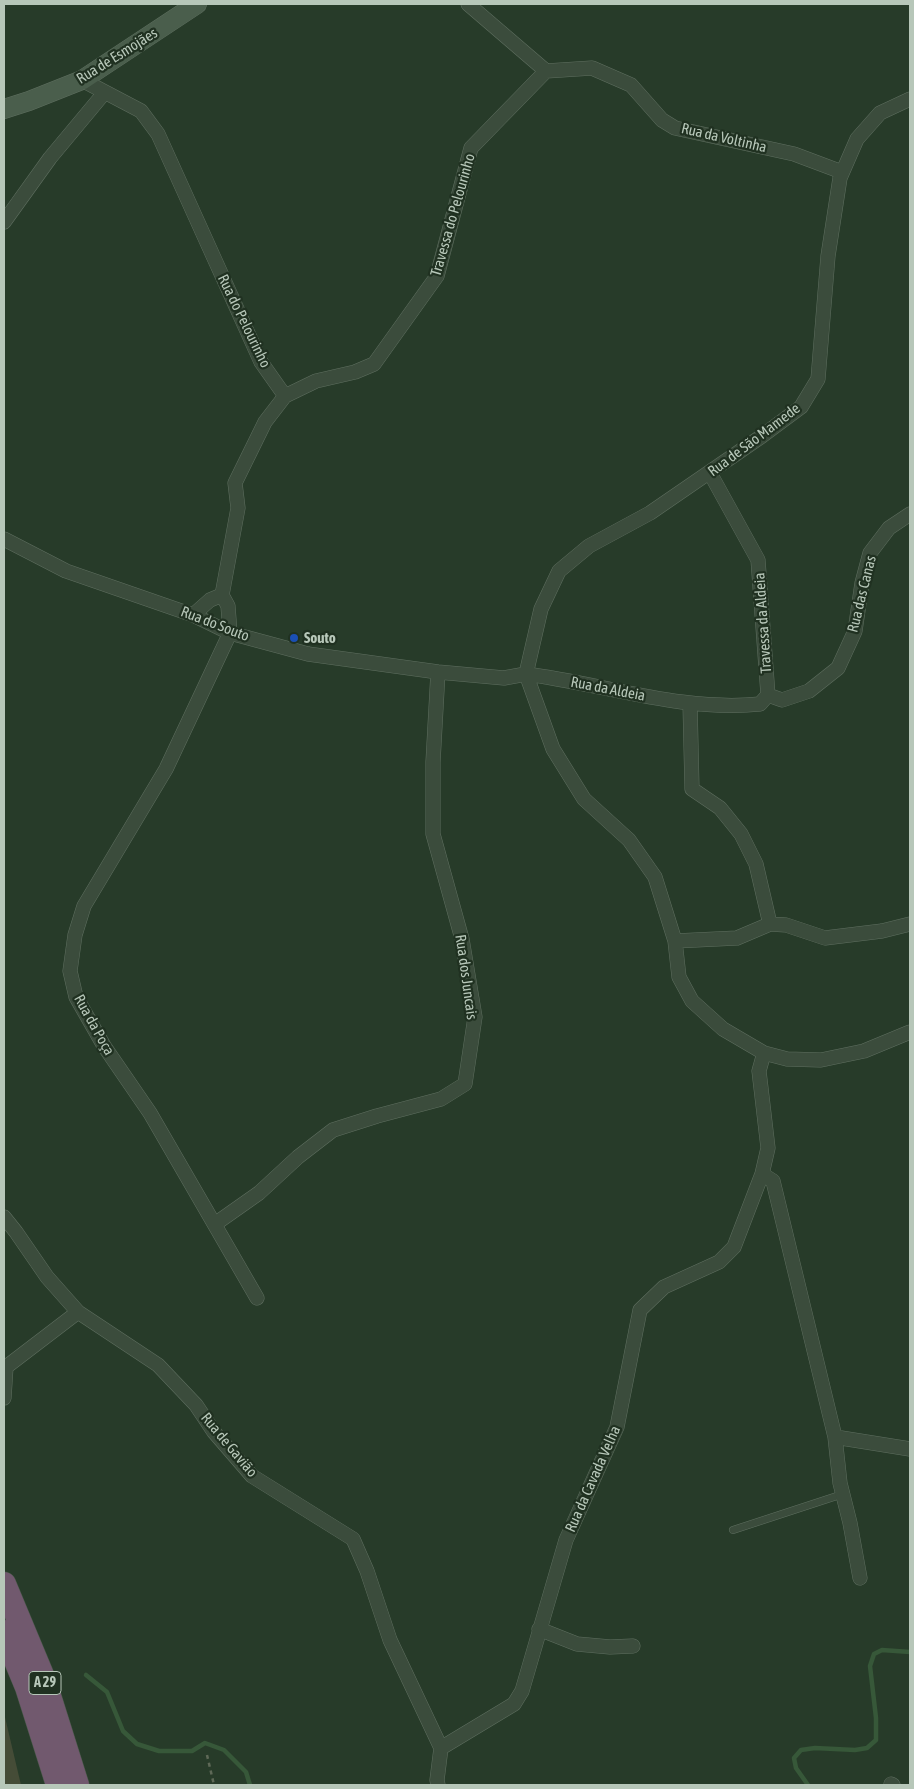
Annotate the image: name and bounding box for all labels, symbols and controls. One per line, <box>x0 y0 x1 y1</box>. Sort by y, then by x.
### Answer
street label: Rua de Esmojães <box>73 24 161 88</box>
street label: Rua da Voltinha <box>680 119 768 157</box>
street label: Travessa do Pelourinho <box>427 151 479 279</box>
street label: Rua do Pelourinho <box>214 271 274 371</box>
street label: Rua de São Mamede <box>704 400 804 480</box>
street label: Rua das Canas <box>844 554 880 634</box>
street label: Travessa da Aldeia <box>751 572 775 674</box>
street label: Rua do Souto <box>178 603 252 645</box>
place label: Souto <box>304 629 336 647</box>
marker: Souto <box>288 632 300 644</box>
street label: Rua da Aldeia <box>569 673 647 705</box>
street label: Rua dos Juncais <box>451 933 481 1021</box>
street label: Rua da Poça <box>70 991 118 1059</box>
street label: Rua de Gavião <box>197 1409 261 1481</box>
street label: Rua da Cavada Velha <box>561 1423 625 1535</box>
road number: A 29 <box>29 1672 61 1695</box>

